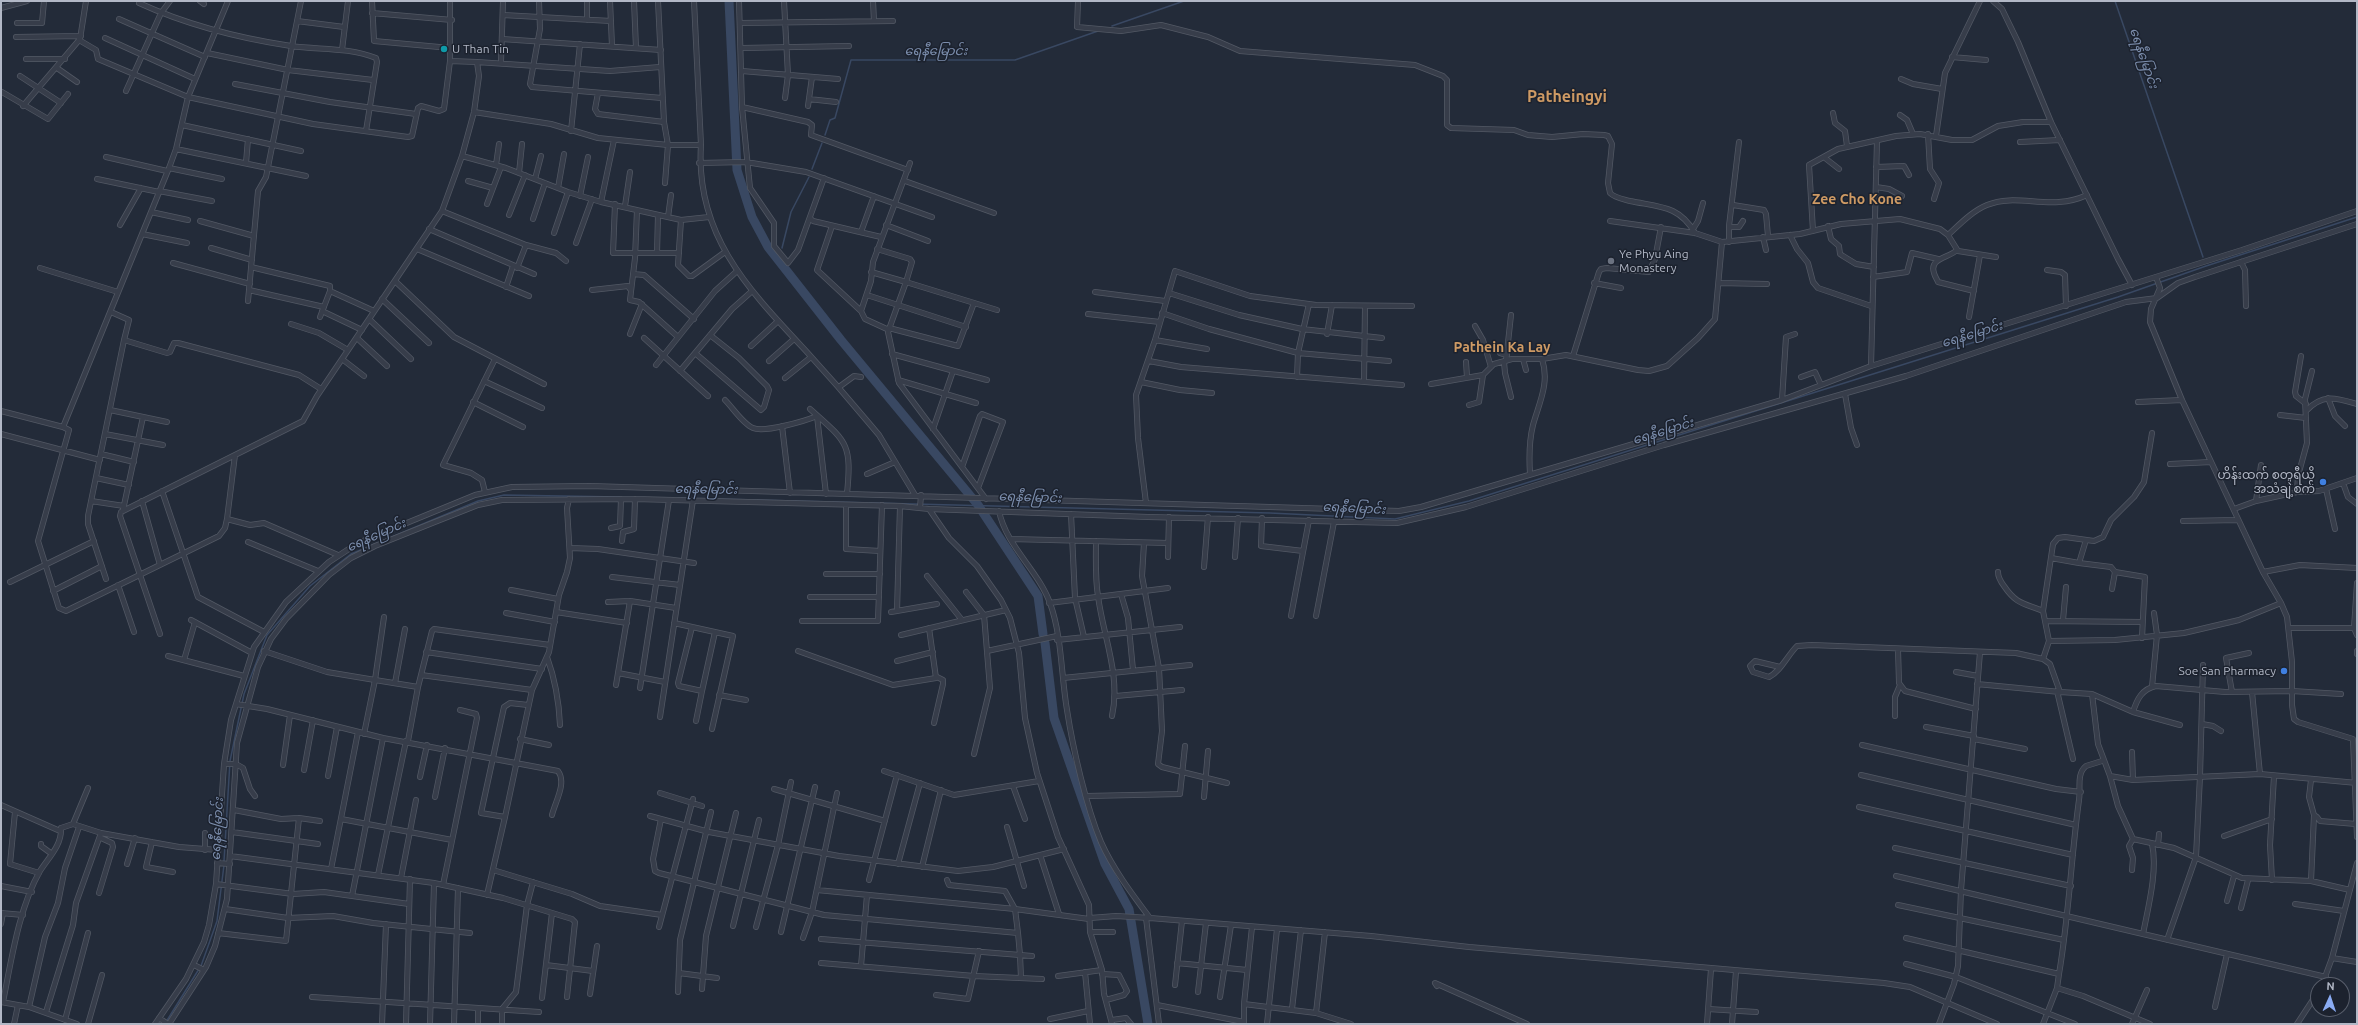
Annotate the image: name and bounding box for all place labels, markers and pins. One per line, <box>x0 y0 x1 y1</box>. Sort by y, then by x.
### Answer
place label: U Than Tin <box>452 42 509 56</box>
marker: U Than Tin <box>439 44 449 54</box>
place label: Ye Phyu Aing Monastery <box>1619 247 1689 275</box>
marker: Ye Phyu Aing Monastery <box>1606 256 1616 266</box>
place label: ဟိန်းထက် စတူရီယို အသံချဲ့စက် <box>2217 468 2315 496</box>
marker: ဟိန်းထက် စတူရီယို အသံချဲ့စက် <box>2318 477 2328 487</box>
place label: Soe San Pharmacy <box>2178 664 2276 678</box>
marker: Soe San Pharmacy <box>2279 666 2289 676</box>

